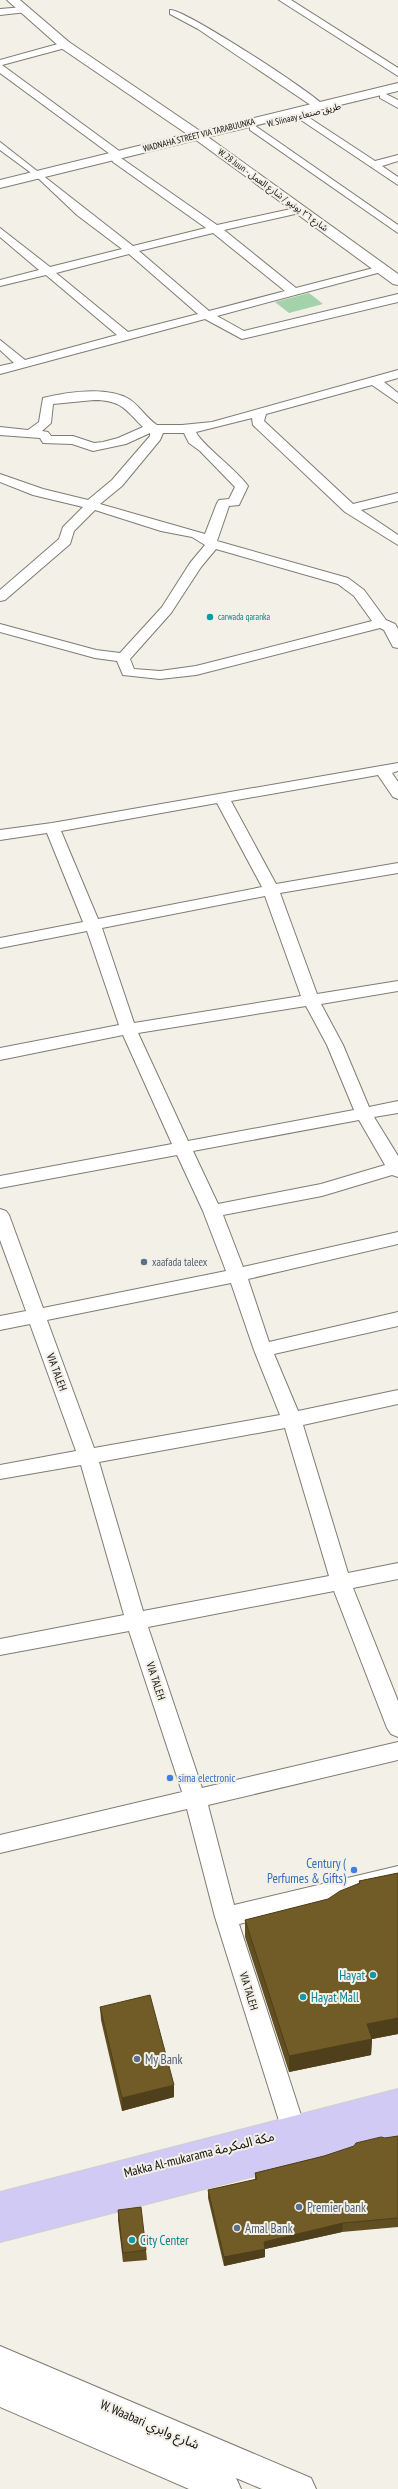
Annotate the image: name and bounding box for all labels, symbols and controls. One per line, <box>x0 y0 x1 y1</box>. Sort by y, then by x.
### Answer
street label: W. Siinaay طريق صنعاء <box>266 100 342 130</box>
street label: WADNAHA STREET VIA TARABUUNKA <box>142 115 257 154</box>
street label: W. 28 Juun - شارع ٢٦ يونيو / شارع العمل <box>215 146 331 235</box>
place label: carwada qaranka <box>218 611 271 622</box>
marker: carwada qaranka <box>205 612 215 622</box>
place label: xaafada taleex <box>152 1255 208 1269</box>
marker: xaafada taleex <box>139 1257 149 1267</box>
street label: VIA TALEH <box>43 1350 70 1393</box>
street label: VIA TALEH <box>143 1659 169 1702</box>
place label: sima electronic <box>178 1771 235 1785</box>
marker: sima electronic <box>165 1773 175 1783</box>
place label: Century ( Perfumes & Gifts) <box>267 1855 346 1887</box>
marker: Century ( Perfumes & Gifts) <box>349 1865 359 1875</box>
place label: Hayat <box>339 1967 365 1984</box>
street label: VIA TALEH <box>236 1969 261 2012</box>
marker: Hayat <box>368 1970 378 1980</box>
place label: Hayat Mall <box>311 1989 359 2006</box>
marker: Hayat Mall <box>298 1992 308 2002</box>
place label: My Bank <box>145 2051 183 2068</box>
marker: My Bank <box>132 2054 142 2064</box>
street label: Makka Al-mukarama مكة المكرمة <box>122 2128 276 2181</box>
place label: Premier bank <box>307 2199 366 2216</box>
marker: Premier bank <box>294 2202 304 2212</box>
place label: Amal Bank <box>245 2220 293 2237</box>
marker: Amal Bank <box>232 2223 242 2233</box>
place label: City Center <box>140 2232 189 2249</box>
marker: City Center <box>127 2235 137 2245</box>
street label: W. Waabari شارع وابري <box>97 2396 202 2455</box>

